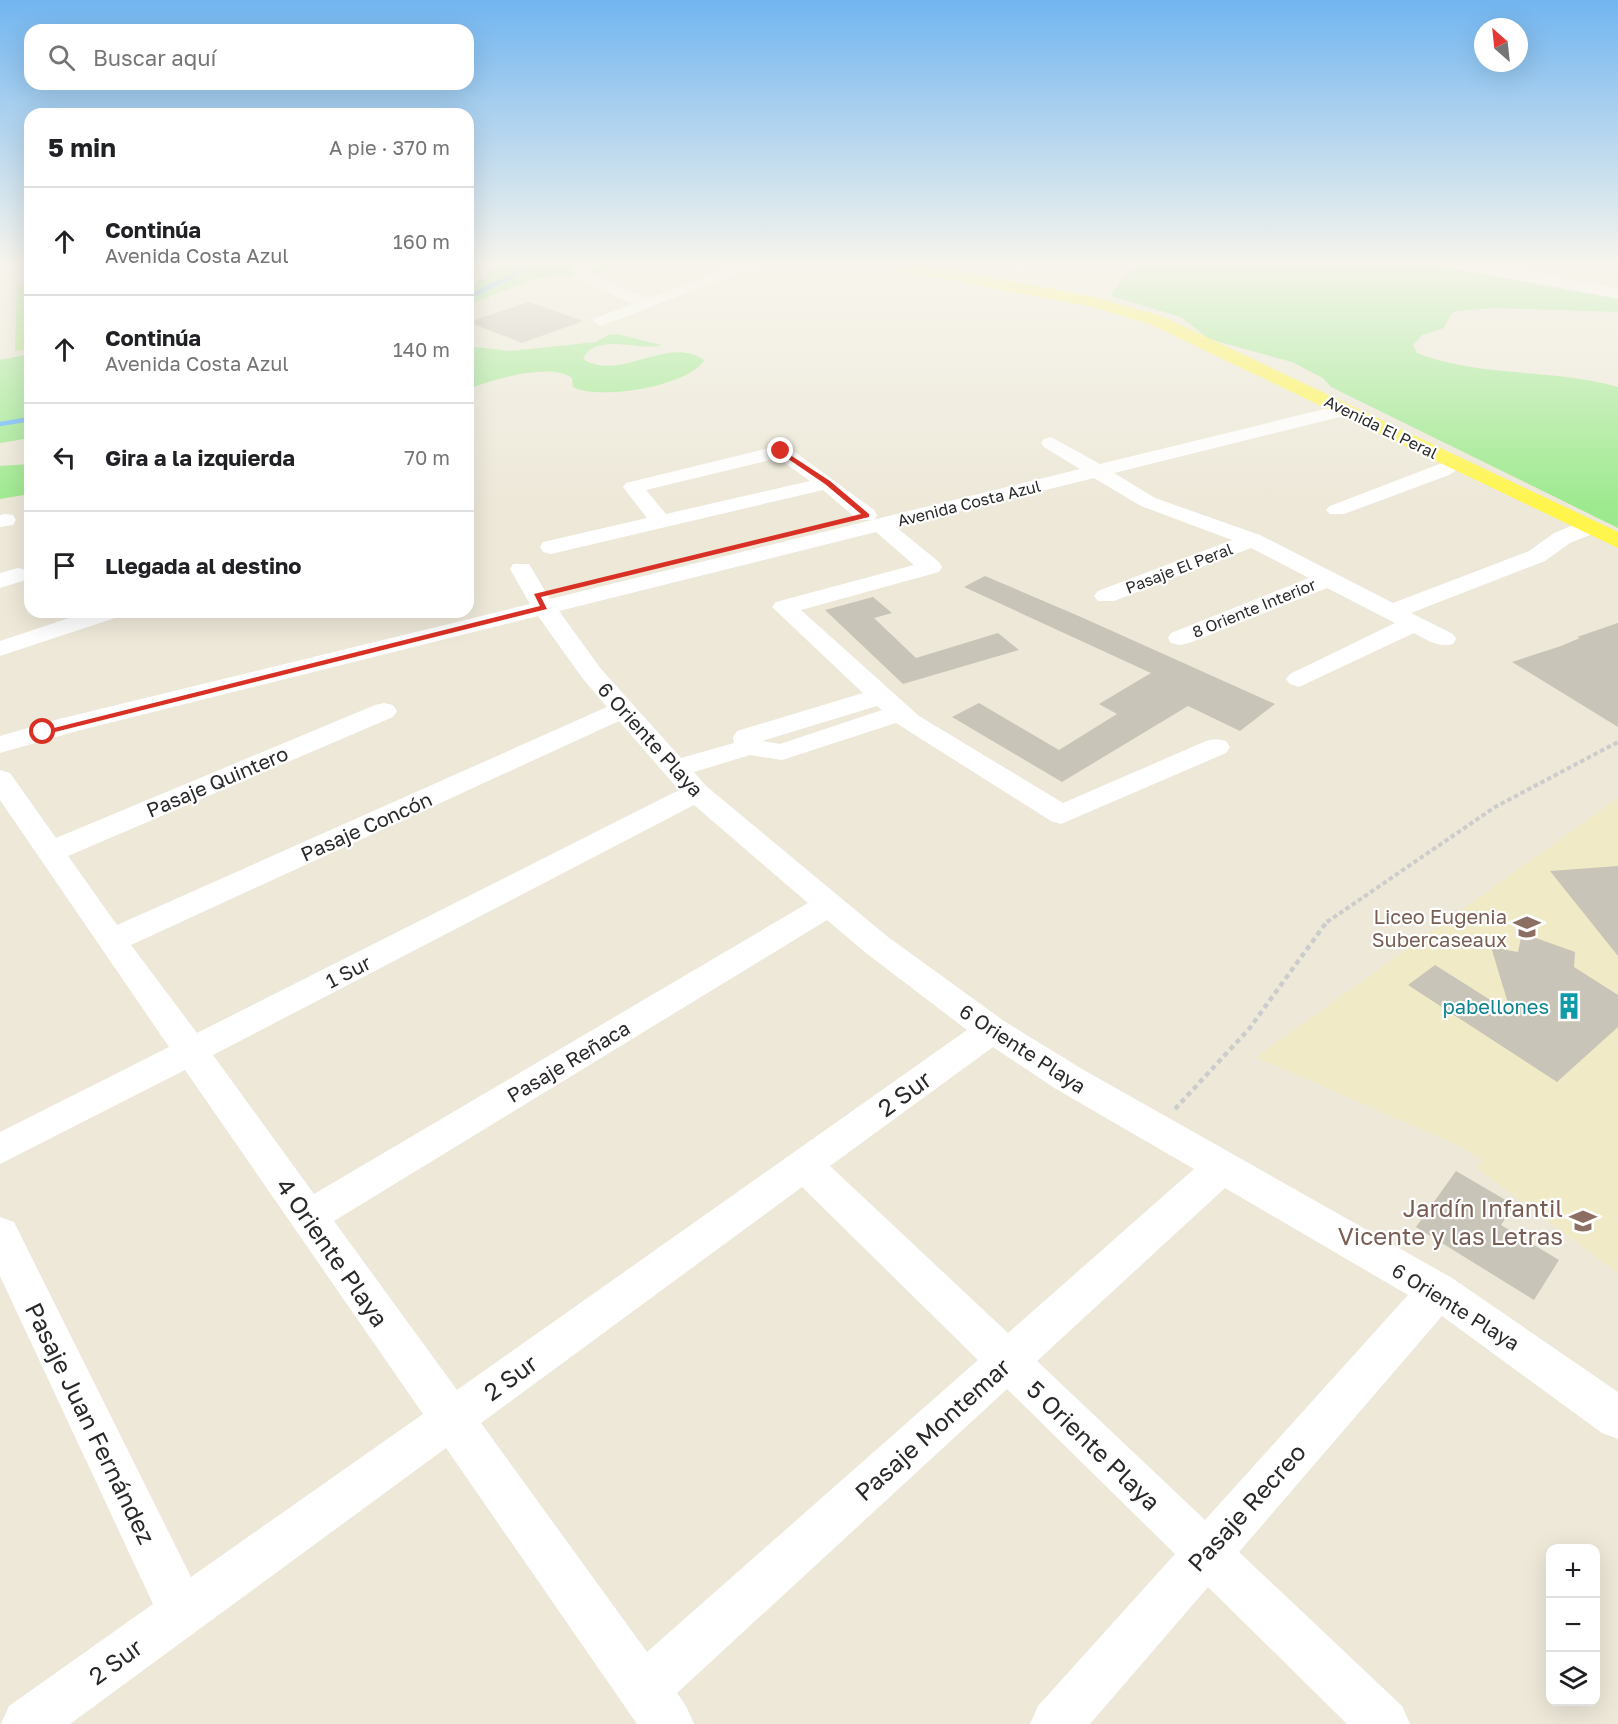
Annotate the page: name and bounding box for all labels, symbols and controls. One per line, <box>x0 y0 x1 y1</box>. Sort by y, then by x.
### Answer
north arrow <box>1474 18 1528 72</box>
search box <box>24 24 474 90</box>
icon: search <box>45 41 78 74</box>
text: Buscar aquí <box>93 44 216 71</box>
text: 5 min <box>48 132 116 163</box>
text: A pie · 370 m <box>329 135 450 159</box>
text: Continúa <box>105 216 201 243</box>
icon: ahead <box>48 225 81 258</box>
text: 160 m <box>393 229 450 253</box>
text: Avenida Costa Azul <box>105 243 289 267</box>
text: Continúa <box>105 324 201 351</box>
icon: ahead <box>48 333 81 366</box>
text: 140 m <box>393 337 450 361</box>
text: Avenida Costa Azul <box>105 351 289 375</box>
street label: Avenida El Peral <box>1321 391 1441 463</box>
route end <box>767 437 793 463</box>
icon: left <box>48 441 81 474</box>
text: Gira a la izquierda <box>105 444 295 471</box>
text: 70 m <box>404 445 450 469</box>
street label: Avenida Costa Azul <box>895 476 1043 530</box>
street label: Pasaje El Peral <box>1123 538 1235 598</box>
icon: arrive <box>48 549 81 582</box>
text: Llegada al destino <box>105 552 302 579</box>
street label: 8 Oriente Interior <box>1189 574 1319 642</box>
street label: 6 Oriente Playa <box>593 677 709 801</box>
route start <box>29 718 55 744</box>
street label: Pasaje Quintero <box>143 740 291 822</box>
street label: Pasaje Concón <box>297 786 435 866</box>
place label: Liceo Eugenia Subercaseaux <box>1372 904 1507 951</box>
school or university icon: Liceo Eugenia Subercaseaux <box>1512 912 1542 942</box>
street label: 1 Sur <box>321 949 375 992</box>
building icon: pabellones <box>1554 991 1584 1021</box>
place label: pabellones <box>1442 994 1549 1018</box>
street label: 6 Oriente Playa <box>955 998 1091 1098</box>
street label: Pasaje Reñaca <box>502 1015 634 1107</box>
street label: 2 Sur <box>872 1064 936 1122</box>
street label: 4 Oriente Playa <box>271 1172 395 1332</box>
place label: Jardín Infantil Vicente y las Letras <box>1338 1193 1563 1250</box>
school or university icon: Jardín Infantil Vicente y las Letras <box>1568 1206 1598 1236</box>
street label: 6 Oriente Playa <box>1388 1257 1524 1355</box>
street label: Pasaje Juan Fernández <box>20 1297 162 1549</box>
street label: 2 Sur <box>478 1348 542 1406</box>
street label: Pasaje Montemar <box>848 1352 1016 1506</box>
street label: 5 Oriente Playa <box>1021 1374 1167 1516</box>
street label: Pasaje Recreo <box>1181 1437 1311 1577</box>
map controls <box>1546 1544 1600 1706</box>
button: + <box>1546 1544 1600 1598</box>
button: − <box>1546 1598 1600 1652</box>
street label: 2 Sur <box>83 1632 147 1690</box>
button: layers <box>1546 1652 1600 1706</box>

